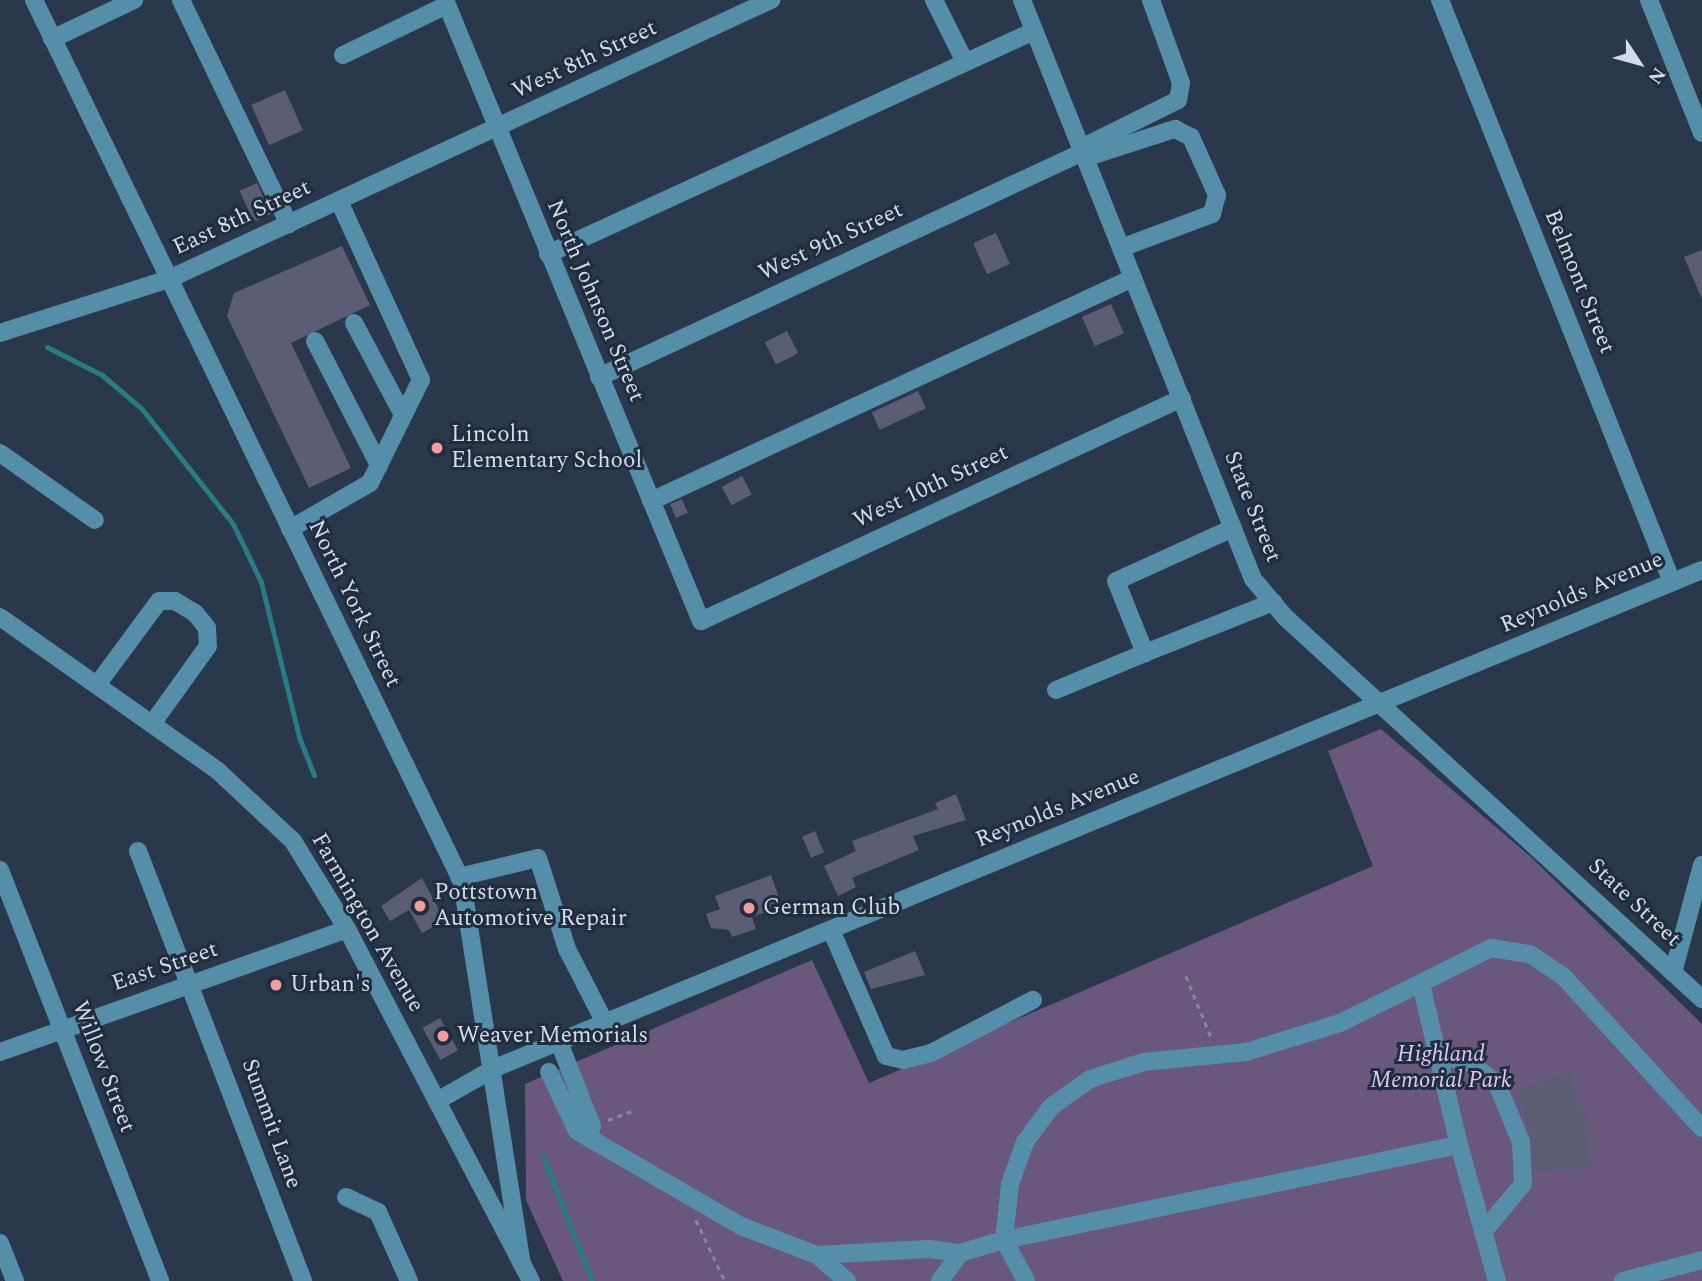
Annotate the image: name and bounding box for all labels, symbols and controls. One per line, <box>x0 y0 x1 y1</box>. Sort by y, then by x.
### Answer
street label: West 8th Street <box>508 15 662 105</box>
north arrow <box>1604 28 1674 98</box>
text: N <box>1640 61 1673 90</box>
street label: East 8th Street <box>169 174 315 262</box>
street label: North Johnson Street <box>540 196 650 406</box>
street label: West 9th Street <box>754 197 908 287</box>
street label: Belmont Street <box>1538 206 1620 358</box>
place label: Lincoln Elementary School <box>451 421 642 475</box>
street label: West 10th Street <box>849 439 1013 535</box>
marker: Lincoln Elementary School <box>429 440 445 456</box>
street label: State Street <box>1217 447 1287 567</box>
street label: North York Street <box>302 516 406 692</box>
street label: Reynolds Avenue <box>1496 546 1668 640</box>
street label: Reynolds Avenue <box>972 764 1144 854</box>
street label: Farmington Avenue <box>304 828 430 1018</box>
street label: State Street <box>1582 853 1686 953</box>
place label: Pottstown Automotive Repair <box>434 879 627 933</box>
place label: German Club <box>763 894 900 922</box>
marker: Pottstown Automotive Repair <box>412 898 428 914</box>
marker: German Club <box>741 900 757 916</box>
street label: East Street <box>108 936 222 998</box>
place label: Urban's <box>290 971 371 999</box>
marker: Urban's <box>268 977 284 993</box>
street label: Willow Street <box>65 997 141 1137</box>
place label: Weaver Memorials <box>457 1022 648 1050</box>
marker: Weaver Memorials <box>435 1028 451 1044</box>
park label: Highland Memorial Park <box>1370 1041 1512 1095</box>
street label: Summit Lane <box>235 1055 307 1193</box>

